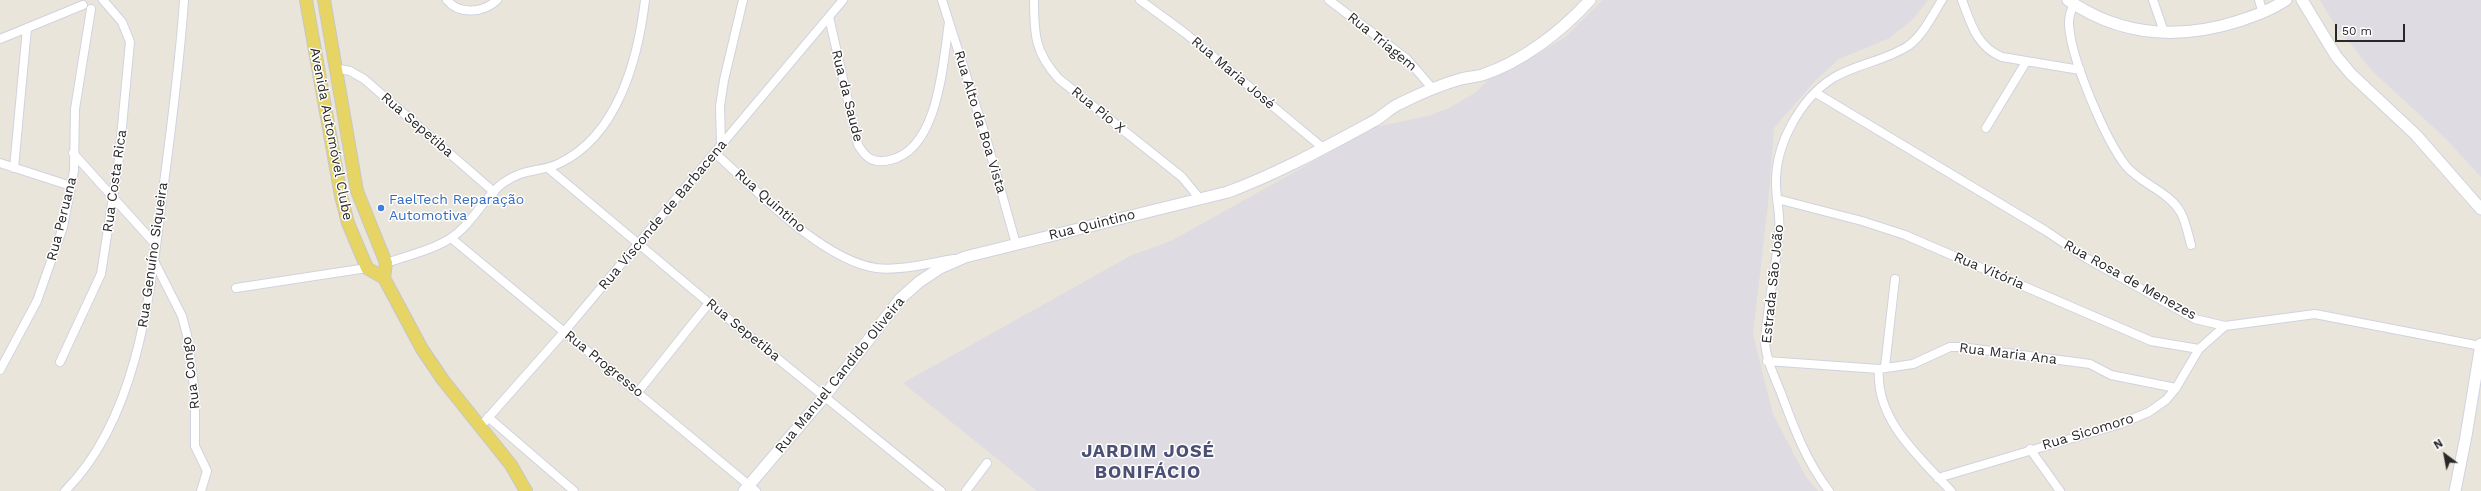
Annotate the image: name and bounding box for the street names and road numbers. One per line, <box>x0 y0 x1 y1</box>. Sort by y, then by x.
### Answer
street label: Rua Triagem <box>1344 9 1420 75</box>
street label: Rua Maria José <box>1188 33 1278 113</box>
street label: Avenida Automóvel Clube <box>306 46 356 222</box>
street label: Rua da Saude <box>827 48 867 144</box>
street label: Rua Alto da Boa Vista <box>950 49 1010 195</box>
street label: Rua Pio X <box>1068 83 1128 137</box>
street label: Rua Sepetiba <box>377 89 457 161</box>
street label: Rua Costa Rica <box>100 129 130 233</box>
street label: Rua Visconde de Barbacena <box>595 137 731 293</box>
street label: Rua Quintino <box>731 166 809 236</box>
street label: Rua Peruana <box>43 175 81 263</box>
street label: Rua Genuíno Siqueira <box>134 181 172 329</box>
street label: Rua Quintino <box>1047 206 1137 244</box>
street label: Estrada São João <box>1758 224 1788 344</box>
street label: Rua Rosa de Menezes <box>2061 236 2199 324</box>
street label: Rua Vitória <box>1951 249 2027 293</box>
street label: Rua Manuel Candido Oliveira <box>772 293 908 457</box>
street label: Rua Sepetiba <box>703 295 783 365</box>
street label: Rua Progresso <box>561 327 647 401</box>
street label: Rua Congo <box>178 336 204 410</box>
street label: Rua Maria Ana <box>1958 340 2058 368</box>
street label: Rua Sicomoro <box>2040 410 2136 454</box>

